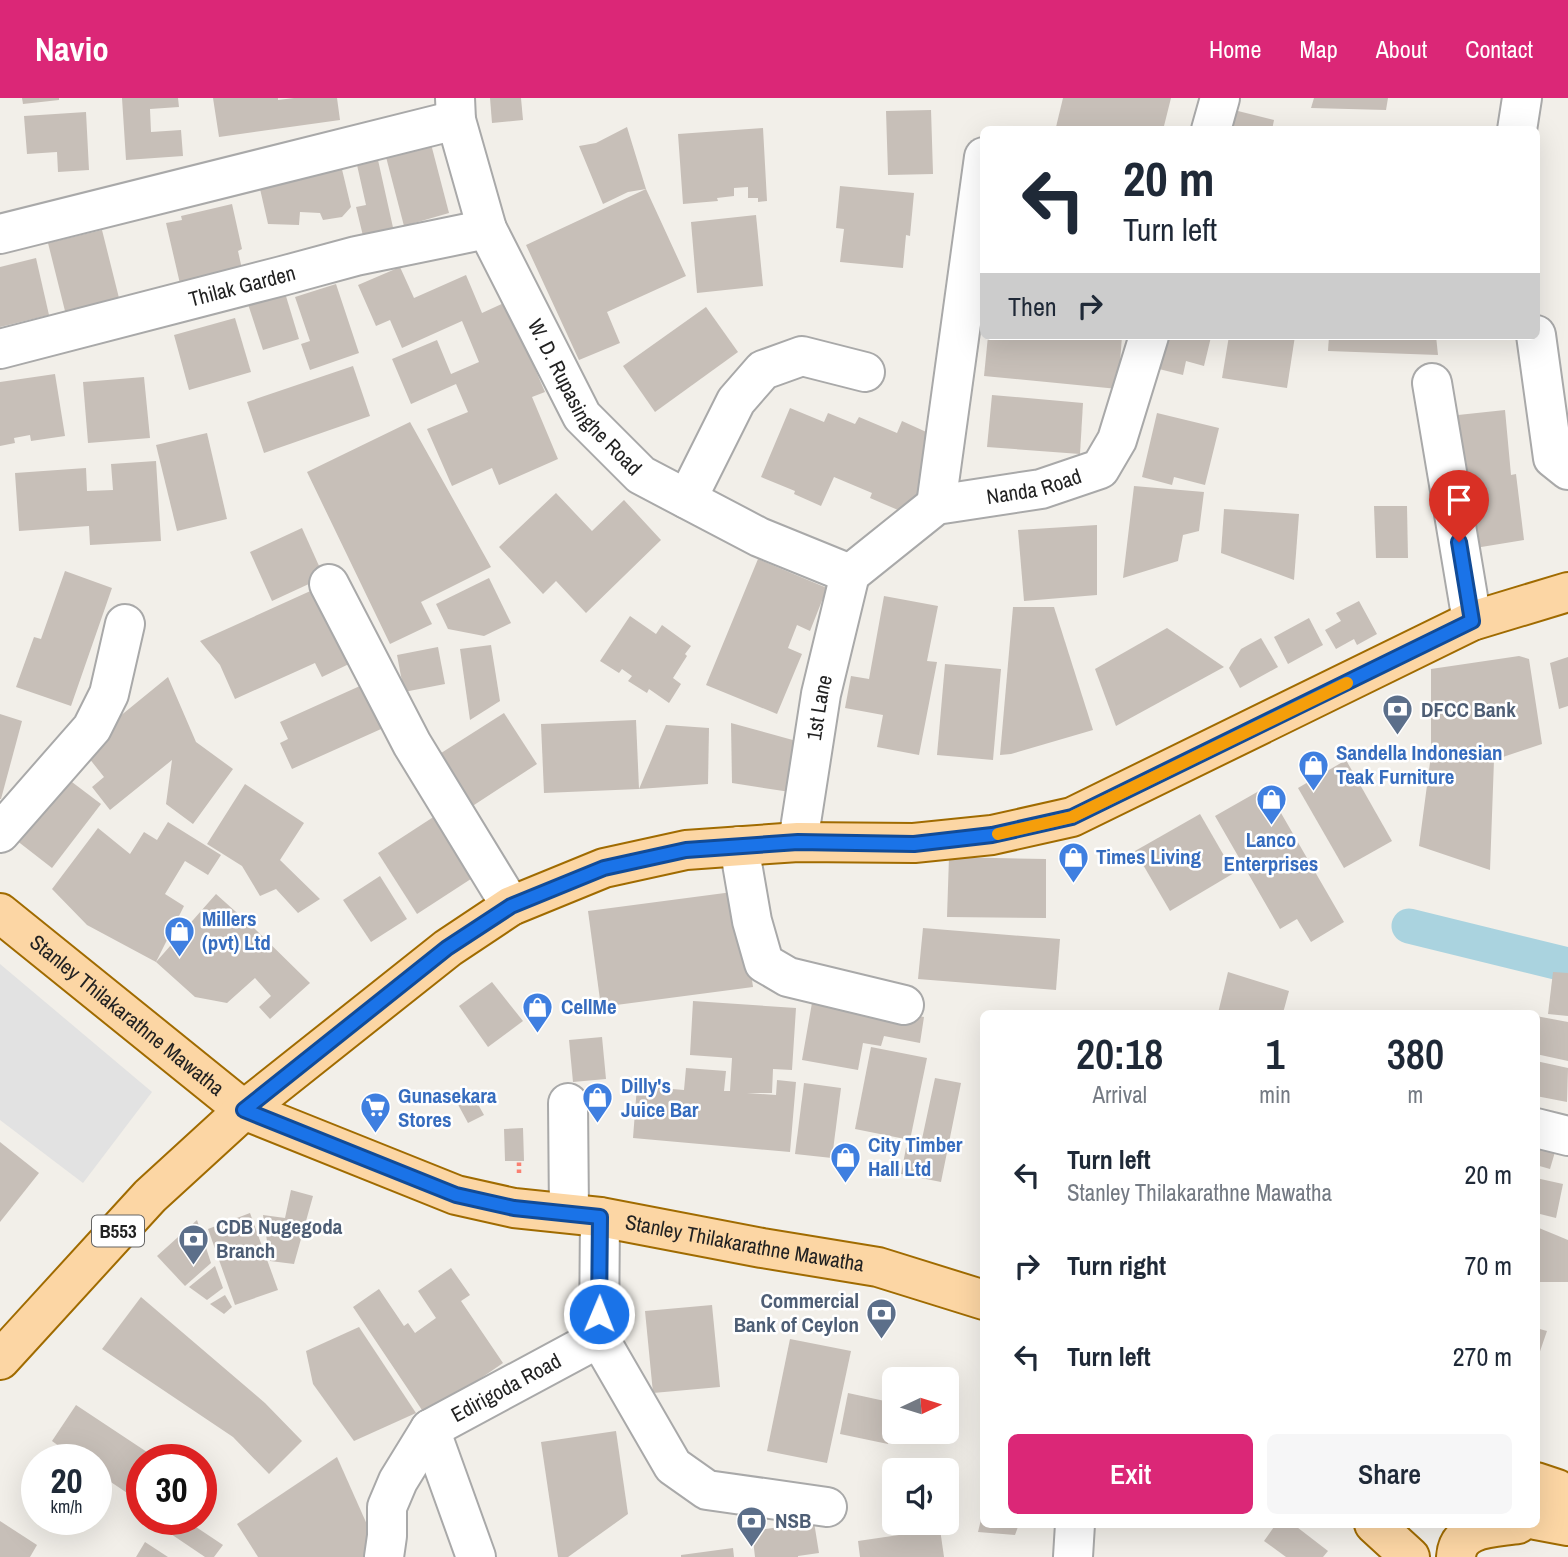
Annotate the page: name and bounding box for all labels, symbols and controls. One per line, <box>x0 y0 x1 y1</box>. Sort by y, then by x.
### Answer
text: Navio <box>35 27 109 71</box>
text: Home <box>1209 33 1261 65</box>
text: Map <box>1299 33 1338 65</box>
text: About <box>1376 33 1427 65</box>
text: Contact <box>1465 33 1533 65</box>
text: 20 m <box>1123 145 1215 211</box>
icon: left <box>1008 154 1099 245</box>
text: Turn left <box>1123 208 1217 251</box>
street label: Thilak Garden <box>185 258 298 314</box>
icon: right <box>1071 287 1109 325</box>
text: Then <box>1008 289 1057 324</box>
street label: W. D. Rupasinghe Road <box>521 314 648 482</box>
street label: Nanda Road <box>985 461 1085 511</box>
pin <box>1429 470 1489 542</box>
icon: arrive <box>1440 481 1478 519</box>
street label: 1st Lane <box>799 672 839 742</box>
bank icon: DFCC Bank <box>1381 693 1415 737</box>
place label: DFCC Bank <box>1421 695 1516 724</box>
place label: Sandella Indonesian Teak Furniture <box>1336 738 1503 791</box>
shop icon: Sandella Indonesian Teak Furniture <box>1296 748 1330 792</box>
shop icon: Lanco Enterprises <box>1254 783 1288 827</box>
place label: Lanco Enterprises <box>1224 825 1318 878</box>
shop icon: Times Living <box>1056 840 1090 884</box>
place label: Times Living <box>1096 842 1201 871</box>
place label: Millers (pvt) Ltd <box>202 904 271 957</box>
shop icon: Millers (pvt) Ltd <box>162 914 196 958</box>
street label: Stanley Thilakarathne Mawatha <box>24 928 231 1103</box>
shop icon: CellMe <box>521 990 555 1034</box>
place label: CellMe <box>561 992 617 1021</box>
text: 20:18 <box>1076 1026 1163 1082</box>
text: 1 <box>1265 1026 1285 1082</box>
text: 380 <box>1387 1026 1444 1082</box>
place label: Dilly's Juice Bar <box>621 1071 699 1124</box>
text: Arrival <box>1092 1079 1147 1110</box>
text: min <box>1259 1079 1291 1110</box>
text: m <box>1408 1079 1423 1110</box>
place label: Gunasekara Stores <box>398 1081 497 1134</box>
shop icon: Dilly's Juice Bar <box>581 1081 615 1125</box>
supermarket icon: Gunasekara Stores <box>358 1091 392 1135</box>
place label: City Timber Hall Ltd <box>868 1130 963 1183</box>
shop icon: City Timber Hall Ltd <box>828 1140 862 1184</box>
text: Turn left <box>1067 1142 1151 1177</box>
icon: left <box>1008 1156 1046 1194</box>
text: 20 m <box>1465 1157 1512 1192</box>
text: Stanley Thilakarathne Mawatha <box>1067 1177 1332 1208</box>
street label: Stanley Thilakarathne Mawatha <box>623 1207 867 1279</box>
place label: CDB Nugegoda Branch <box>216 1212 343 1265</box>
road number: B553 <box>92 1216 144 1246</box>
bank icon: CDB Nugegoda Branch <box>176 1222 210 1266</box>
icon: right <box>1008 1247 1046 1285</box>
text: Turn right <box>1067 1248 1166 1283</box>
text: 70 m <box>1465 1248 1512 1283</box>
position arrow <box>562 1277 636 1351</box>
place label: Commercial Bank of Ceylon <box>734 1286 859 1339</box>
bank icon: Commercial Bank of Ceylon <box>865 1296 899 1340</box>
icon: left <box>1008 1338 1046 1376</box>
text: Turn left <box>1067 1339 1151 1374</box>
text: 270 m <box>1453 1339 1512 1374</box>
street label: Edirigoda Road <box>446 1346 566 1429</box>
north arrow <box>882 1367 959 1444</box>
map controls <box>882 1367 959 1535</box>
button: Exit <box>1008 1434 1253 1514</box>
button: Share <box>1267 1434 1512 1514</box>
speed limit sign: 30 <box>126 1444 217 1535</box>
text: 20 <box>51 1457 82 1504</box>
button: sound <box>882 1458 959 1535</box>
text: km/h <box>51 1494 83 1519</box>
bank icon: NSB <box>735 1504 769 1548</box>
place label: NSB <box>775 1506 811 1535</box>

